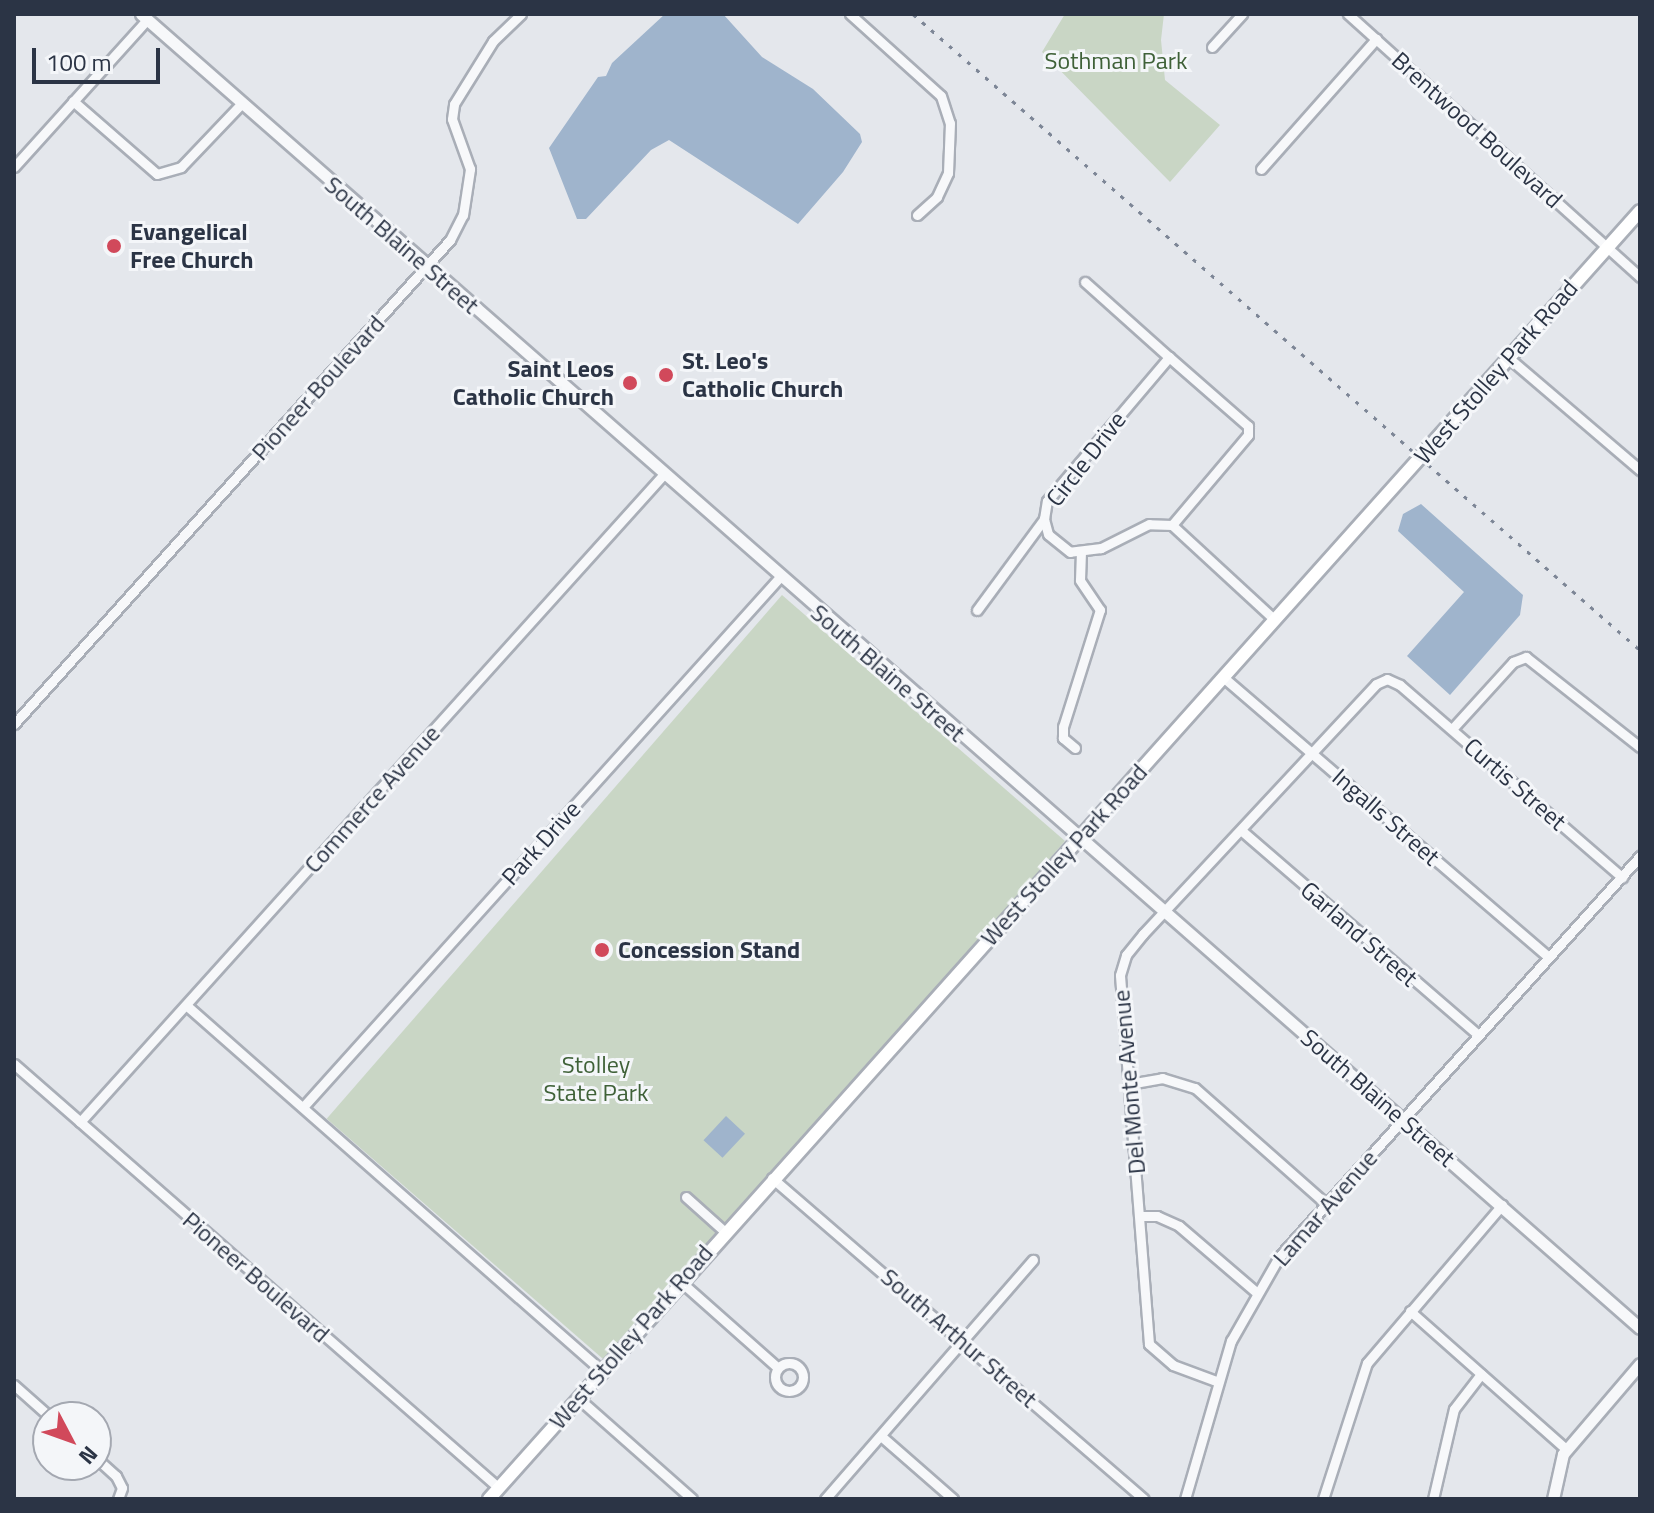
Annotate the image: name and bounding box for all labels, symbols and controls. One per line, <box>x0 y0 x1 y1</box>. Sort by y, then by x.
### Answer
scale bar <box>36 32 164 82</box>
text: 100 m <box>46 44 112 80</box>
street label: Brentwood Boulevard <box>1386 46 1568 214</box>
park label: Sothman Park <box>1044 47 1188 75</box>
street label: South Blaine Street <box>319 170 485 320</box>
place label: Evangelical Free Church <box>130 218 254 274</box>
marker: Evangelical Free Church <box>105 237 123 255</box>
street label: West Stolley Park Road <box>1408 274 1584 470</box>
street label: Pioneer Boulevard <box>246 310 390 466</box>
place label: St. Leo's Catholic Church <box>682 347 843 403</box>
place label: Saint Leos Catholic Church <box>453 355 614 411</box>
marker: St. Leo's Catholic Church <box>657 366 675 384</box>
marker: Saint Leos Catholic Church <box>621 374 639 392</box>
street label: Circle Drive <box>1040 406 1132 512</box>
street label: South Blaine Street <box>805 598 971 748</box>
street label: Commerce Avenue <box>298 719 446 879</box>
street label: Curtis Street <box>1458 732 1572 836</box>
street label: West Stolley Park Road <box>975 758 1153 952</box>
street label: Ingalls Street <box>1327 763 1445 871</box>
street label: Park Drive <box>496 795 586 891</box>
street label: Garland Street <box>1295 875 1423 993</box>
place label: Concession Stand <box>618 936 800 964</box>
marker: Concession Stand <box>593 941 611 959</box>
street label: Del Monte Avenue <box>1107 989 1151 1175</box>
street label: South Blaine Street <box>1295 1023 1461 1173</box>
park label: Stolley State Park <box>544 1051 648 1107</box>
street label: Lamar Avenue <box>1267 1144 1383 1272</box>
street label: Pioneer Boulevard <box>177 1206 335 1348</box>
street label: West Stolley Park Road <box>543 1239 719 1435</box>
street label: South Arthur Street <box>875 1262 1043 1414</box>
north arrow <box>32 1401 112 1481</box>
text: N <box>71 1439 106 1472</box>

